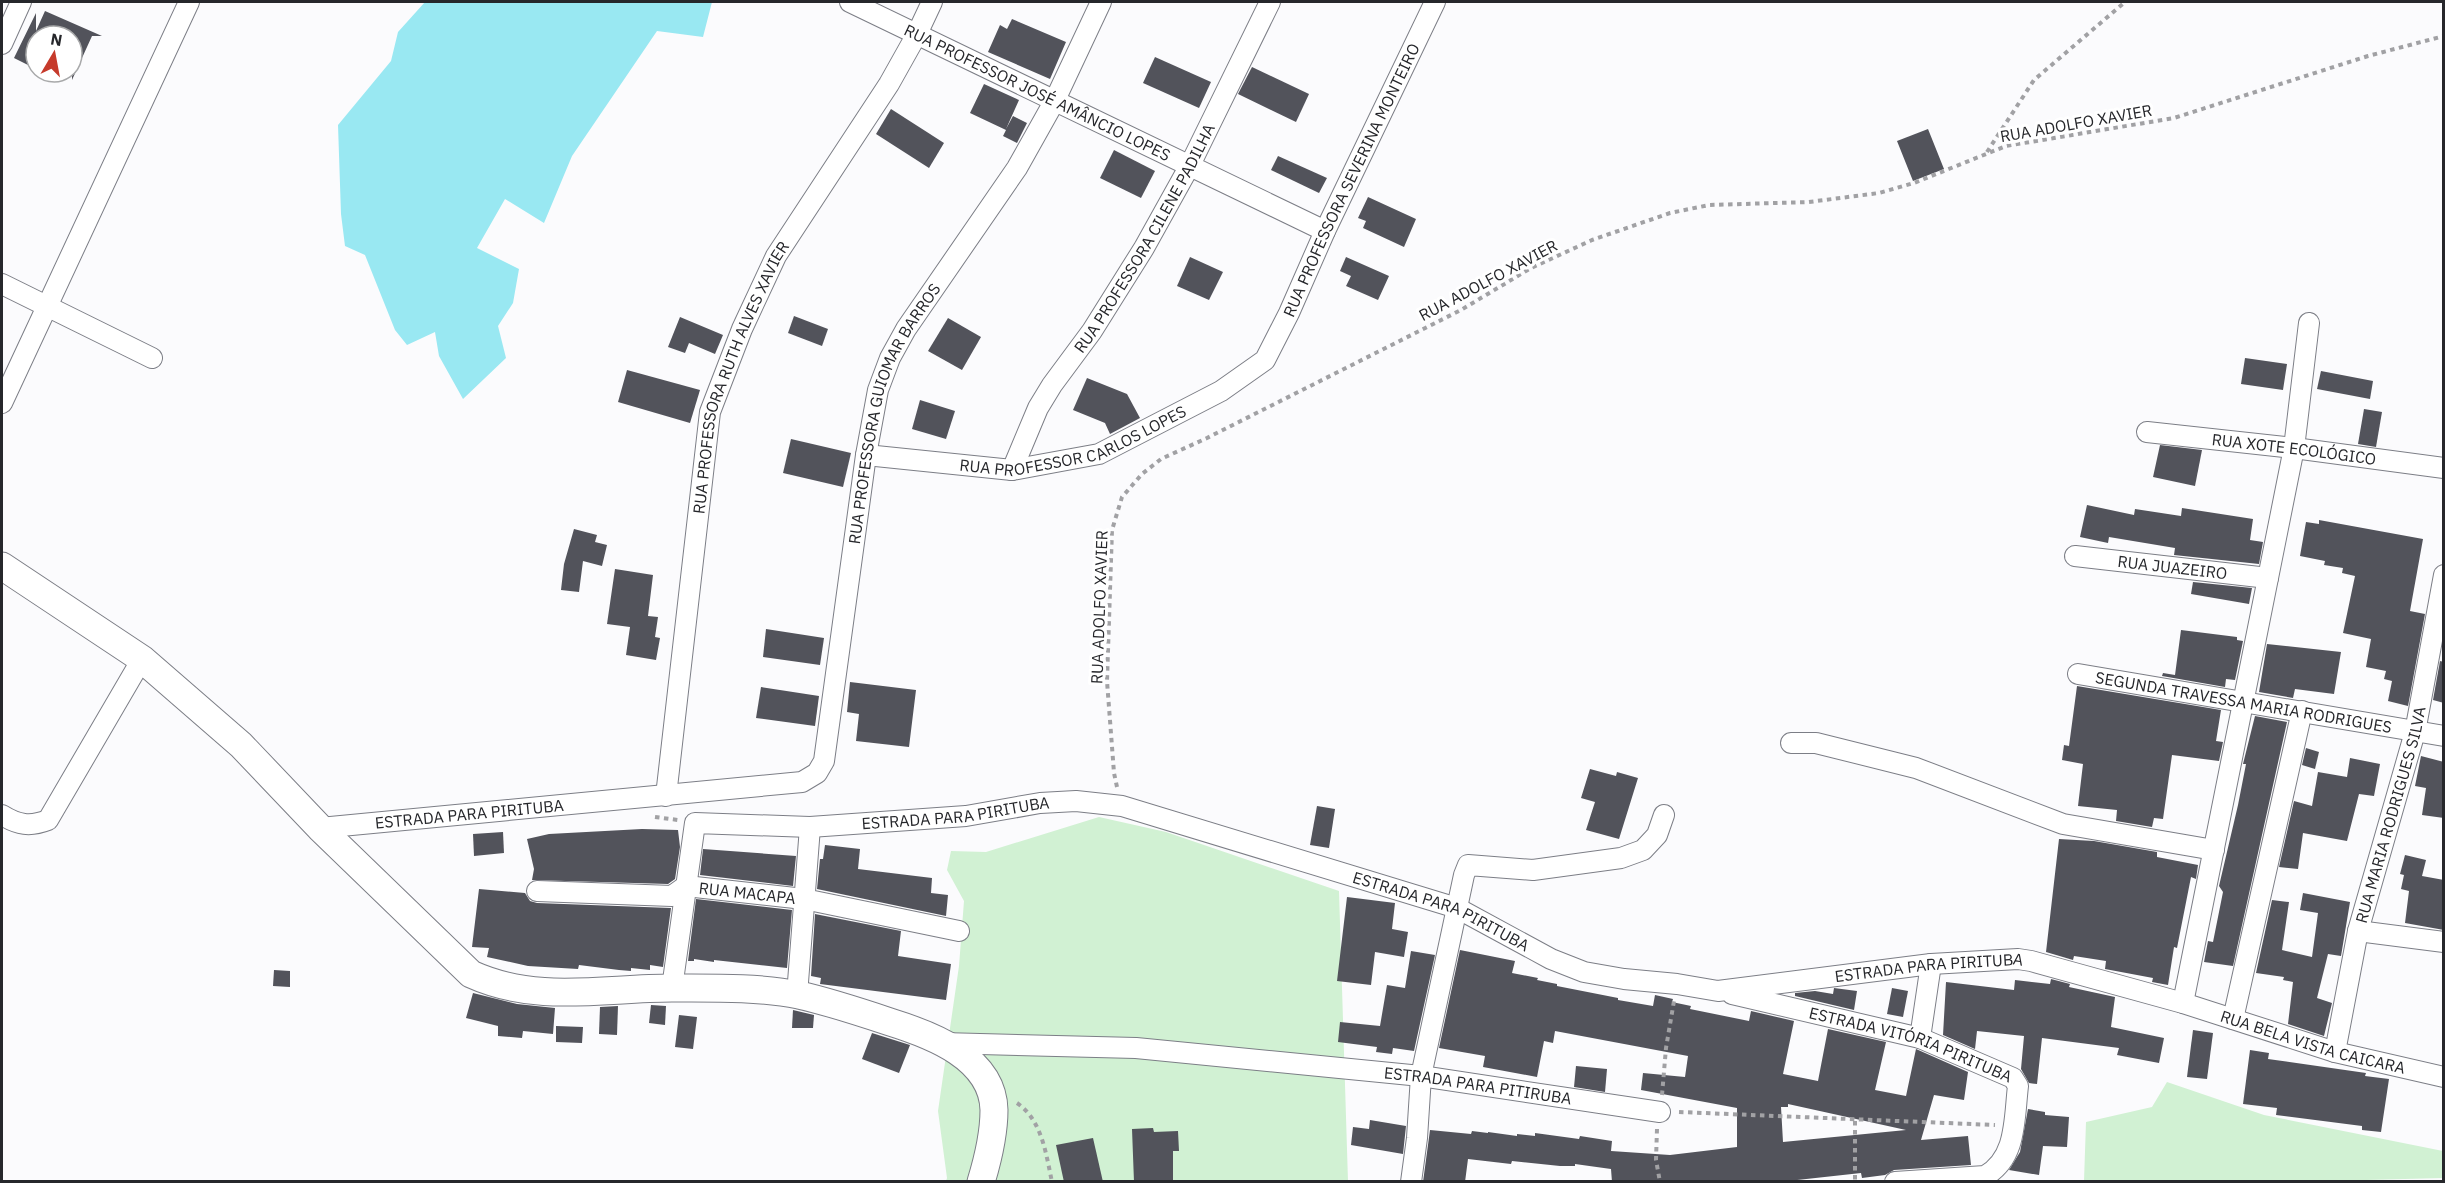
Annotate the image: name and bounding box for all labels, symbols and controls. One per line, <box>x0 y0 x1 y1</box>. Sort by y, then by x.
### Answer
street label: RUA PROFESSOR JOSÉ AMÂNCIO LOPES <box>901 20 1174 165</box>
north arrow <box>24 24 84 84</box>
text: N <box>49 28 64 50</box>
street label: RUA PROFESSORA SEVERINA MONTEIRO <box>1279 40 1424 320</box>
street label: RUA ADOLFO XAVIER <box>1998 100 2154 146</box>
street label: RUA PROFESSORA CILENE PADILHA <box>1069 120 1219 357</box>
street label: RUA ADOLFO XAVIER <box>1415 235 1561 325</box>
street label: RUA PROFESSORA RUTH ALVES XAVIER <box>688 237 793 515</box>
street label: RUA PROFESSORA GUIOMAR BARROS <box>844 279 945 545</box>
street label: RUA PROFESSOR CARLOS LOPES <box>959 401 1189 480</box>
street label: RUA XOTE ECOLÓGICO <box>2211 429 2377 469</box>
street label: RUA ADOLFO XAVIER <box>1086 530 1112 684</box>
street label: RUA JUAZEIRO <box>2116 551 2228 583</box>
street label: SEGUNDA TRAVESSA MARIA RODRIGUES <box>2094 667 2393 737</box>
street label: RUA MARIA RODRIGUES SILVA <box>2351 705 2430 925</box>
street label: ESTRADA PARA PIRITUBA <box>861 792 1050 833</box>
street label: ESTRADA PARA PIRITUBA <box>374 795 565 833</box>
street label: ESTRADA PARA PIRITUBA <box>1350 867 1533 955</box>
street label: RUA MACAPA <box>698 877 797 908</box>
street label: ESTRADA PARA PIRITUBA <box>1834 948 2025 986</box>
street label: ESTRADA VITÓRIA PIRITUBA <box>1807 1002 2015 1086</box>
street label: RUA BELA VISTA CAICARA <box>2218 1006 2407 1078</box>
street label: ESTRADA PARA PITIRUBA <box>1383 1062 1573 1109</box>

